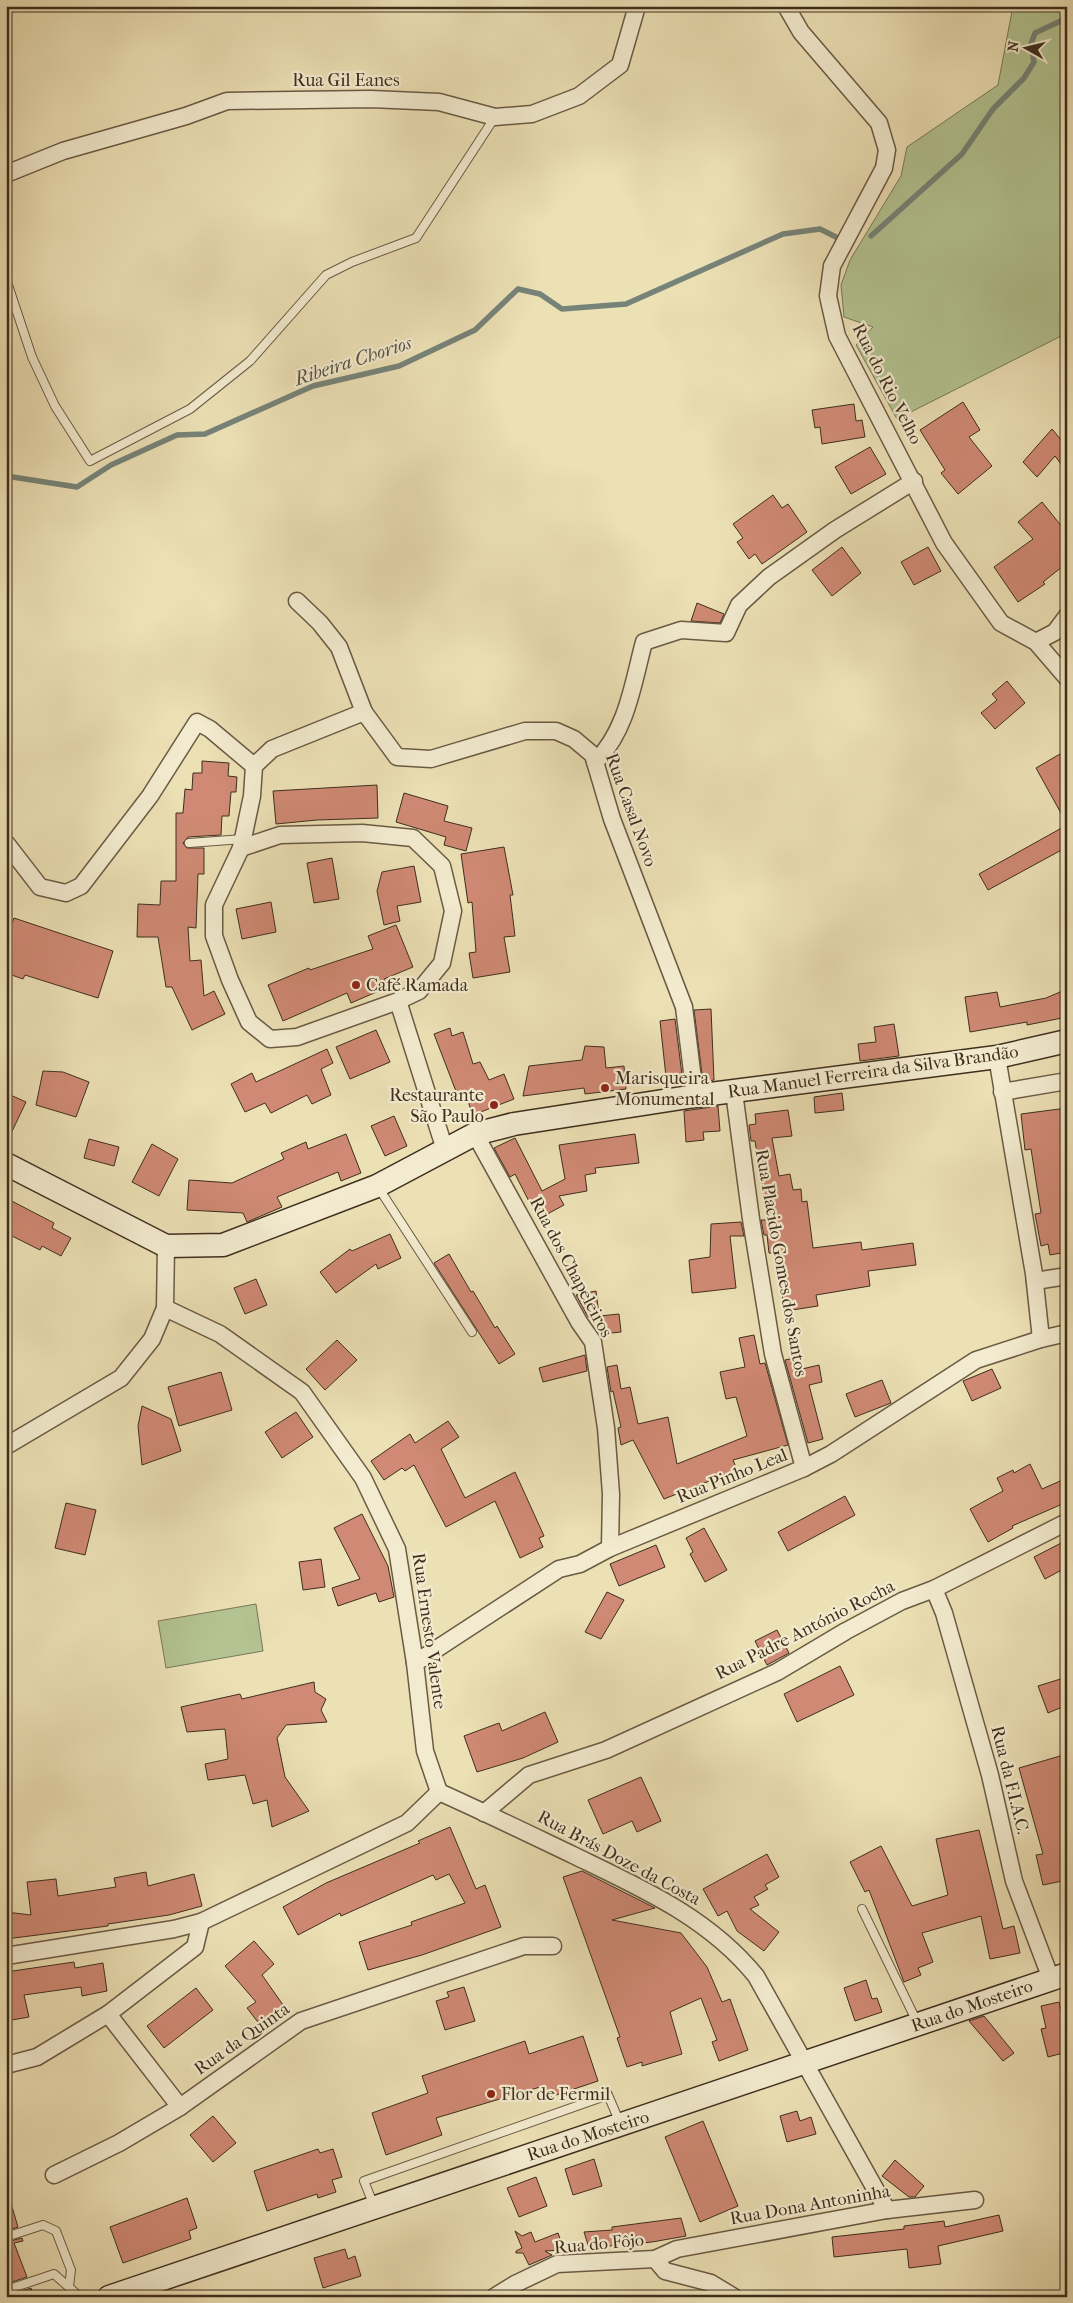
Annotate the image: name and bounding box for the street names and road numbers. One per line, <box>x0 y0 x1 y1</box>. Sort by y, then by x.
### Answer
street label: Rua Gil Eanes <box>292 70 400 91</box>
street label: Rua do Rio Velho <box>848 320 926 448</box>
street label: Rua Casal Novo <box>601 750 661 870</box>
street label: Rua Manuel Ferreira da Silva Brandão <box>726 1041 1020 1103</box>
street label: Rua Placido Gomes dos Santos <box>751 1147 811 1379</box>
street label: Rua dos Chapeleiros <box>525 1193 617 1341</box>
street label: Rua Pinho Leal <box>673 1444 791 1508</box>
street label: Rua Ernesto Valente <box>408 1552 450 1710</box>
street label: Rua Padre António Rocha <box>712 1575 899 1684</box>
street label: Rua da F.I.A.C. <box>986 1724 1034 1836</box>
street label: Rua Brás Doze da Costa <box>534 1806 705 1910</box>
street label: Rua do Mosteiro <box>908 1975 1036 2037</box>
street label: Rua da Quinta <box>190 1998 294 2080</box>
street label: Rua do Mosteiro <box>524 2106 652 2166</box>
street label: Rua Dona Antoninha <box>728 2180 893 2229</box>
street label: Rua do Fôjo <box>553 2230 645 2258</box>

